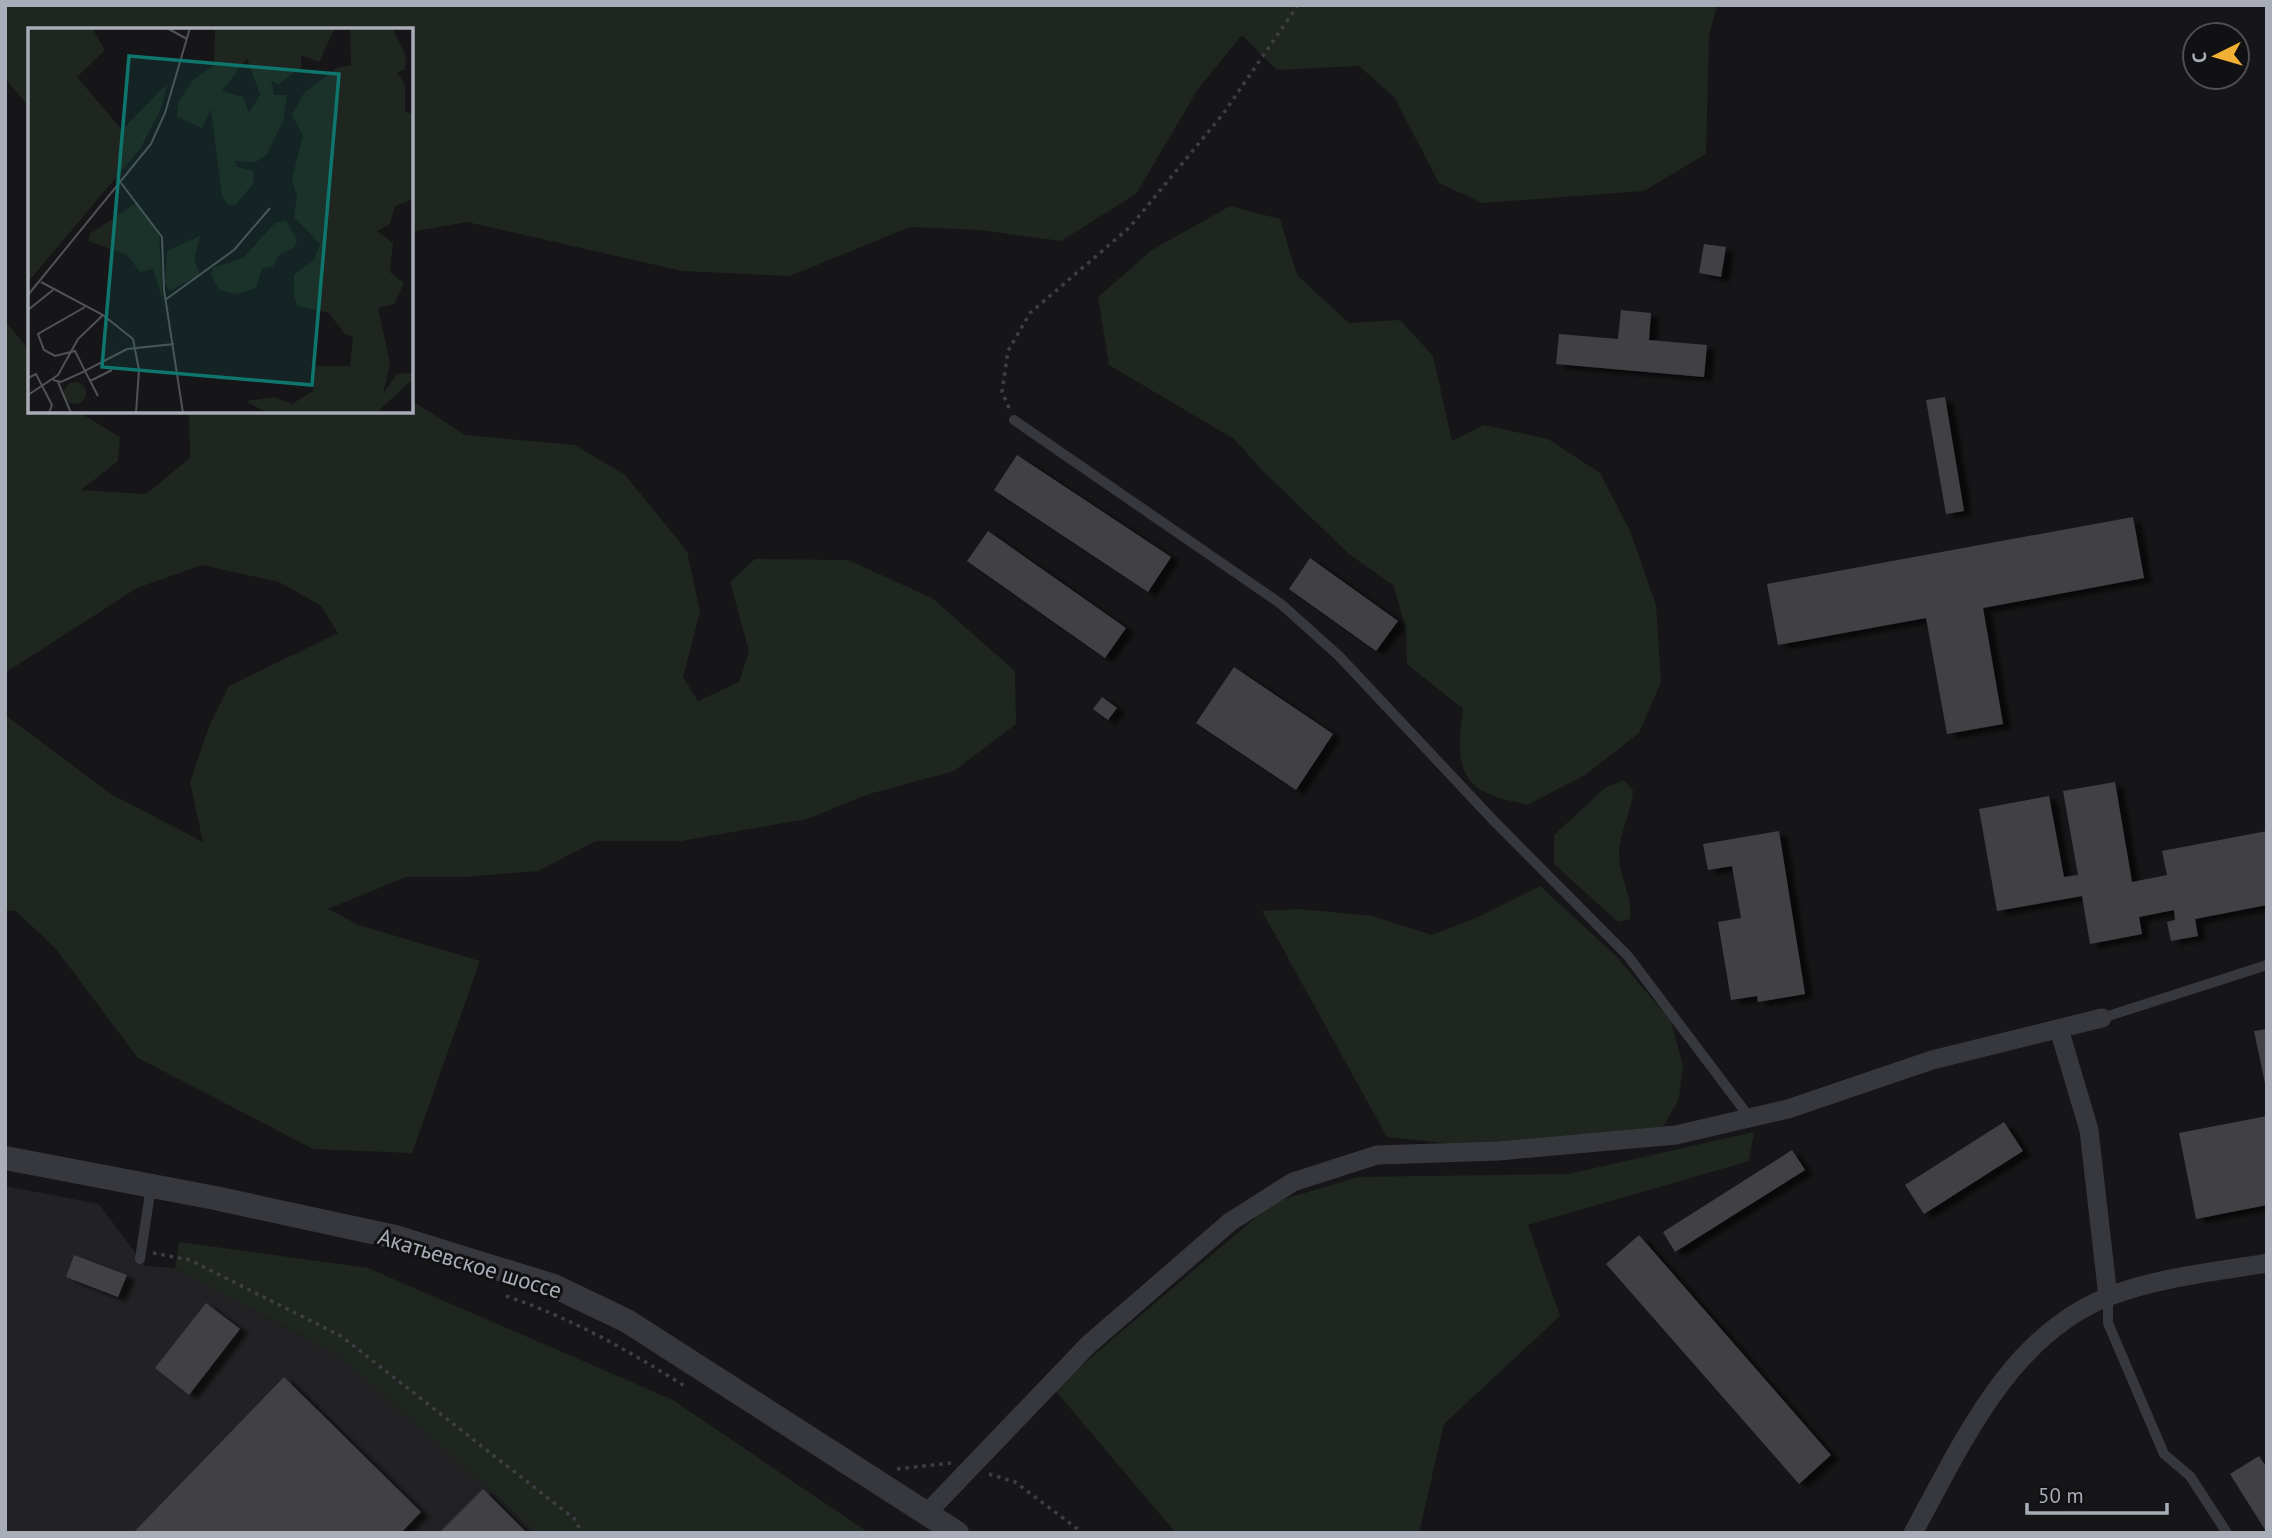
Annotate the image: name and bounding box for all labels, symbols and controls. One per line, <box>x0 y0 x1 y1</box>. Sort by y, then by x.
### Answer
north arrow <box>2181 21 2251 91</box>
inset map <box>28 28 413 413</box>
text: С <box>2187 51 2211 64</box>
street label: Акатьевское шоссе <box>375 1221 565 1305</box>
scale bar <box>2027 1472 2167 1516</box>
text: 50 m <box>2038 1482 2084 1509</box>

